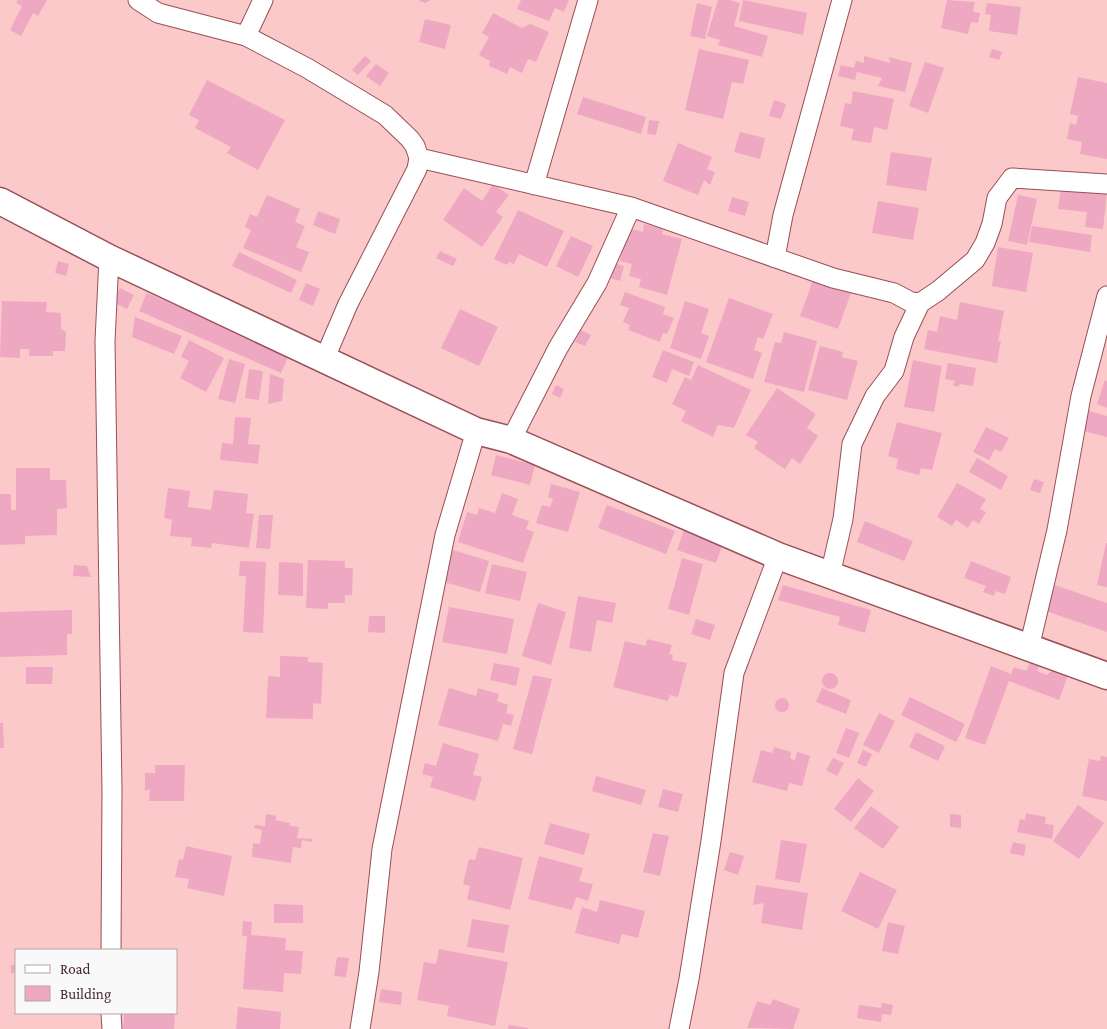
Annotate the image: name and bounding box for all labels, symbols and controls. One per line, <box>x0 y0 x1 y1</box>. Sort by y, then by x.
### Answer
legend <box>15 949 178 1014</box>
text: Road <box>60 961 91 977</box>
text: Building <box>60 986 111 1003</box>

